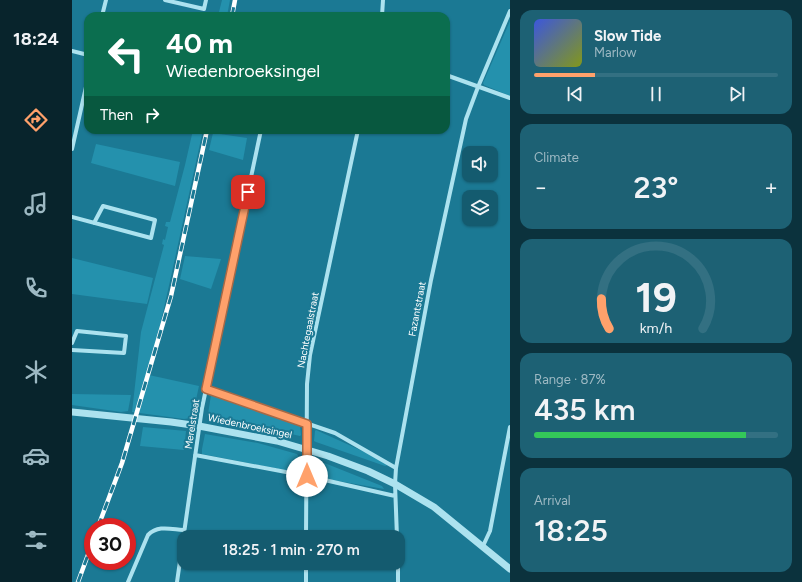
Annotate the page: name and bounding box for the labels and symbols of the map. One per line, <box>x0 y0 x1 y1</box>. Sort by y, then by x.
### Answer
pin <box>231 175 265 209</box>
street label: Fazantstraat <box>405 280 429 338</box>
street label: Nachtegaalstraat <box>294 291 322 369</box>
street label: Merelstraat <box>182 398 202 450</box>
street label: Wiedenbroeksingel <box>207 411 293 441</box>
position arrow <box>286 455 328 497</box>
speed limit sign: 30 <box>84 518 136 570</box>

